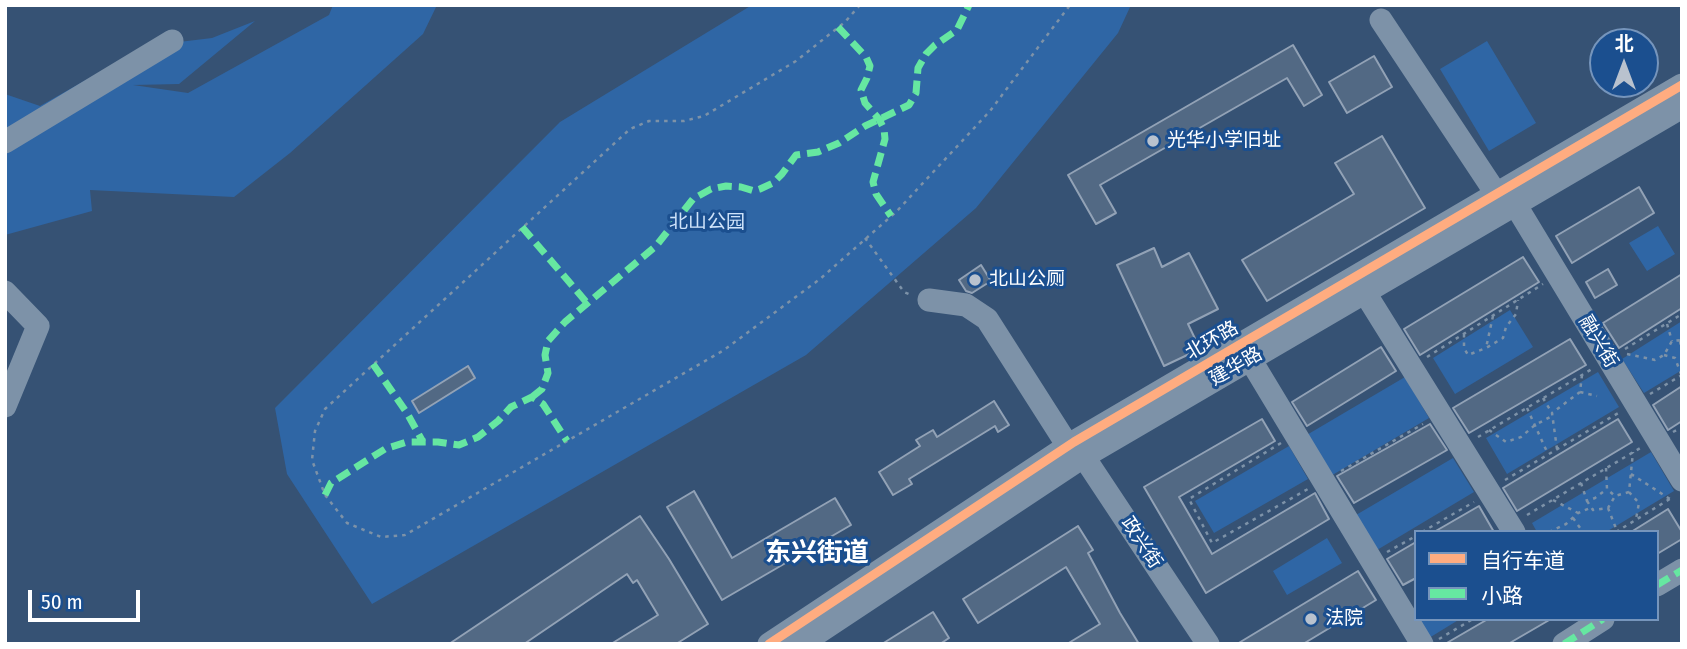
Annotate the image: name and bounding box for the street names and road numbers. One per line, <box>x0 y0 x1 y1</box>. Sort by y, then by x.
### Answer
street label: 融兴街 <box>1574 312 1622 372</box>
street label: 北环路 <box>1182 317 1242 365</box>
street label: 建华路 <box>1206 343 1266 391</box>
street label: 政兴街 <box>1116 513 1166 573</box>

